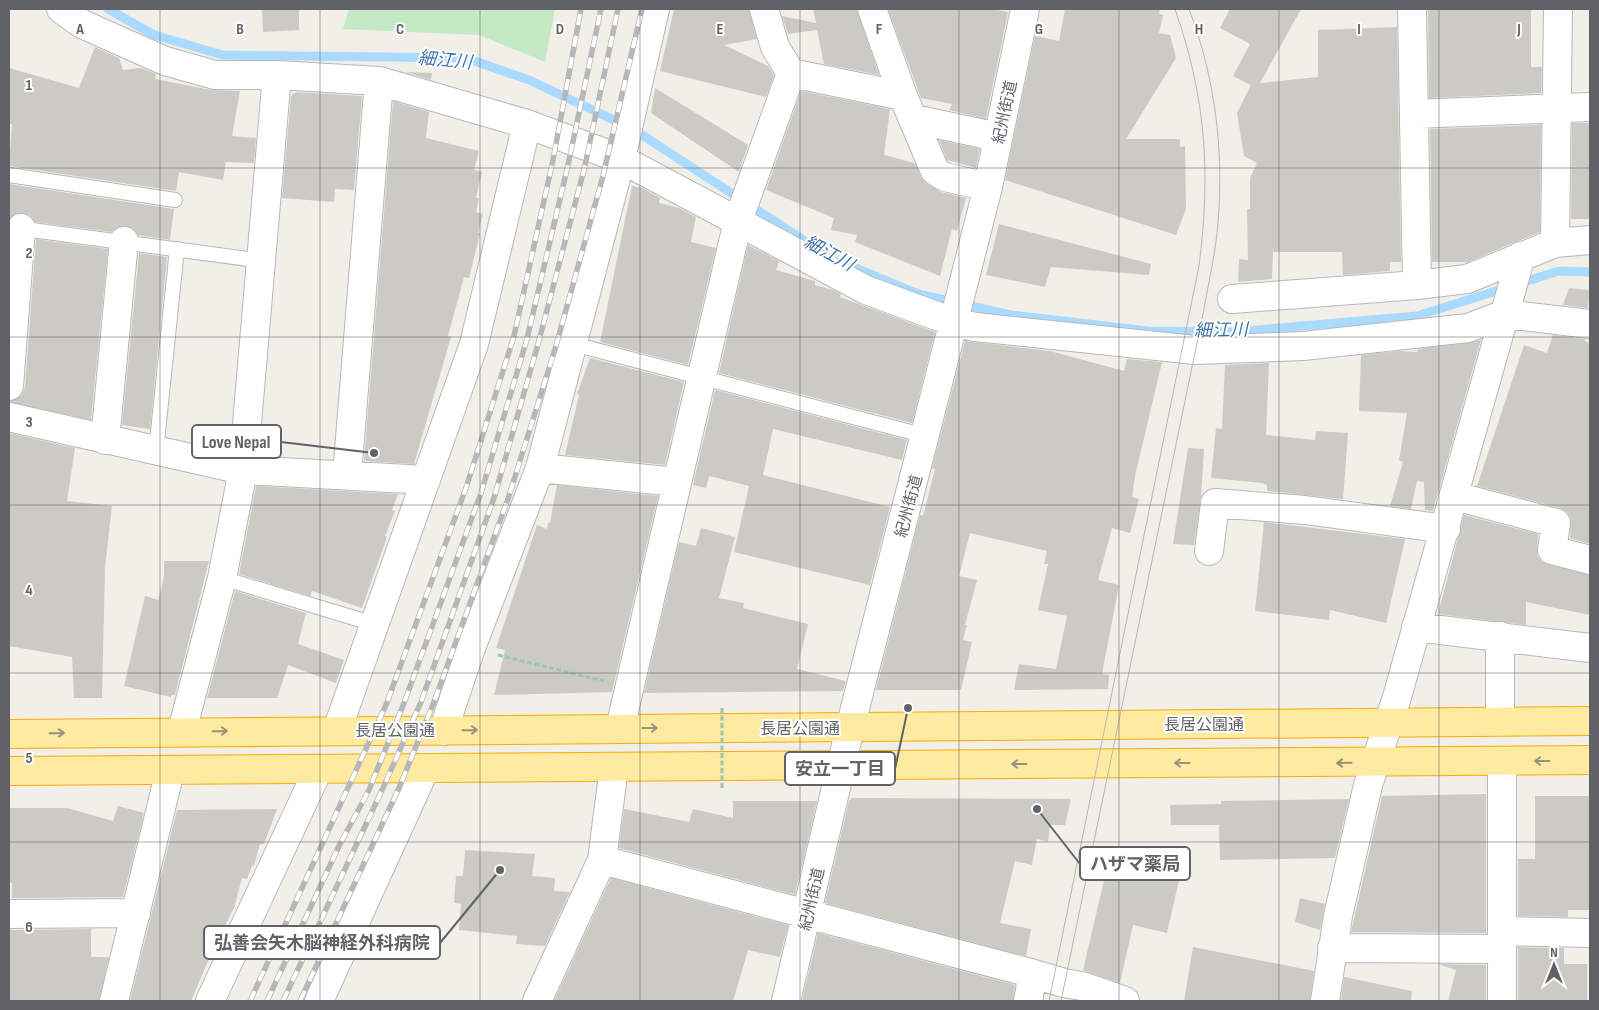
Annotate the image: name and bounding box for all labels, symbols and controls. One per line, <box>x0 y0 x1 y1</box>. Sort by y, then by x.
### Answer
text: A <box>75 20 84 39</box>
text: B <box>236 20 244 39</box>
text: C <box>396 20 404 39</box>
text: D <box>556 20 564 39</box>
text: E <box>717 20 724 39</box>
text: F <box>876 20 883 39</box>
text: G <box>1035 20 1043 39</box>
text: H <box>1195 20 1203 39</box>
text: I <box>1357 20 1361 39</box>
text: J <box>1516 20 1521 39</box>
water label: 細江川 <box>417 48 475 73</box>
text: 1 <box>26 76 33 95</box>
street label: 紀州街道 <box>990 79 1021 146</box>
water label: 細江川 <box>800 231 859 277</box>
text: 2 <box>25 244 33 263</box>
water label: 細江川 <box>1194 319 1250 341</box>
text: 3 <box>25 413 33 432</box>
callout: Love Nepal <box>192 425 281 458</box>
text: Love Nepal <box>202 432 270 453</box>
street label: 紀州街道 <box>892 473 927 540</box>
text: 4 <box>25 581 33 600</box>
street label: 長居公園通 <box>1164 716 1244 735</box>
street label: 長居公園通 <box>760 720 840 739</box>
street label: 長居公園通 <box>355 722 435 741</box>
one-way arrow <box>642 723 658 733</box>
one-way arrow <box>462 725 478 735</box>
one-way arrow <box>212 726 228 736</box>
one-way arrow <box>49 728 65 738</box>
text: 5 <box>25 749 33 768</box>
callout: 安立一丁目 <box>785 752 895 785</box>
one-way arrow <box>1534 756 1550 766</box>
one-way arrow <box>1336 758 1352 768</box>
text: 安立一丁目 <box>795 759 885 780</box>
one-way arrow <box>1011 759 1028 769</box>
one-way arrow <box>1174 759 1190 768</box>
callout: ハザマ薬局 <box>1080 847 1190 880</box>
text: ハザマ薬局 <box>1090 854 1180 875</box>
street label: 紀州街道 <box>796 866 829 933</box>
text: 6 <box>25 918 33 937</box>
callout: 弘善会矢木脳神経外科病院 <box>204 926 440 959</box>
text: 弘善会矢木脳神経外科病院 <box>214 933 430 954</box>
north arrow <box>1529 940 1579 990</box>
text: N <box>1550 944 1558 961</box>

